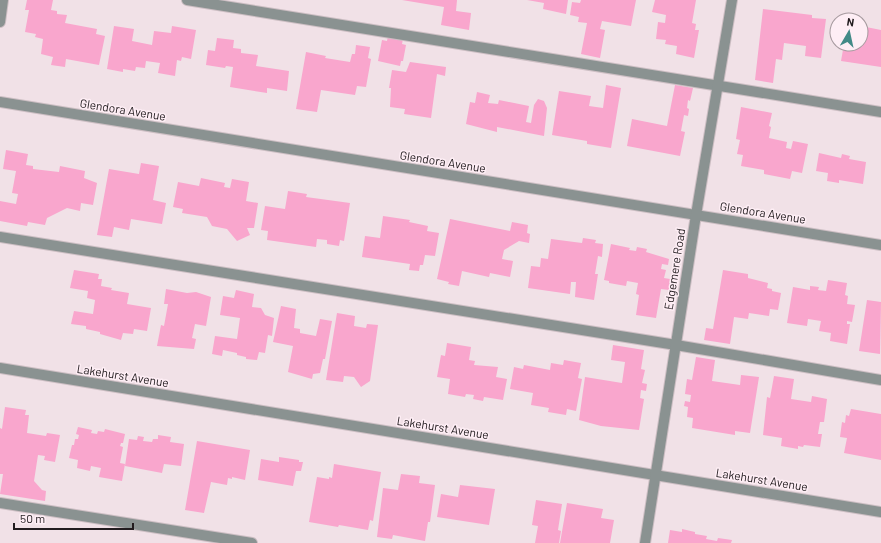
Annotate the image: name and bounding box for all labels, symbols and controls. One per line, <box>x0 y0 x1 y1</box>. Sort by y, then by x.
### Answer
north arrow <box>829 12 869 52</box>
text: N <box>846 15 855 29</box>
street label: Glendora Avenue <box>79 95 167 123</box>
street label: Glendora Avenue <box>399 147 487 175</box>
street label: Glendora Avenue <box>719 198 807 226</box>
street label: Edgemere Road <box>661 227 687 311</box>
street label: Lakehurst Avenue <box>76 361 170 389</box>
street label: Lakehurst Avenue <box>396 413 490 441</box>
street label: Lakehurst Avenue <box>715 465 809 493</box>
scale bar <box>14 505 133 531</box>
text: 50 m <box>20 511 45 525</box>

